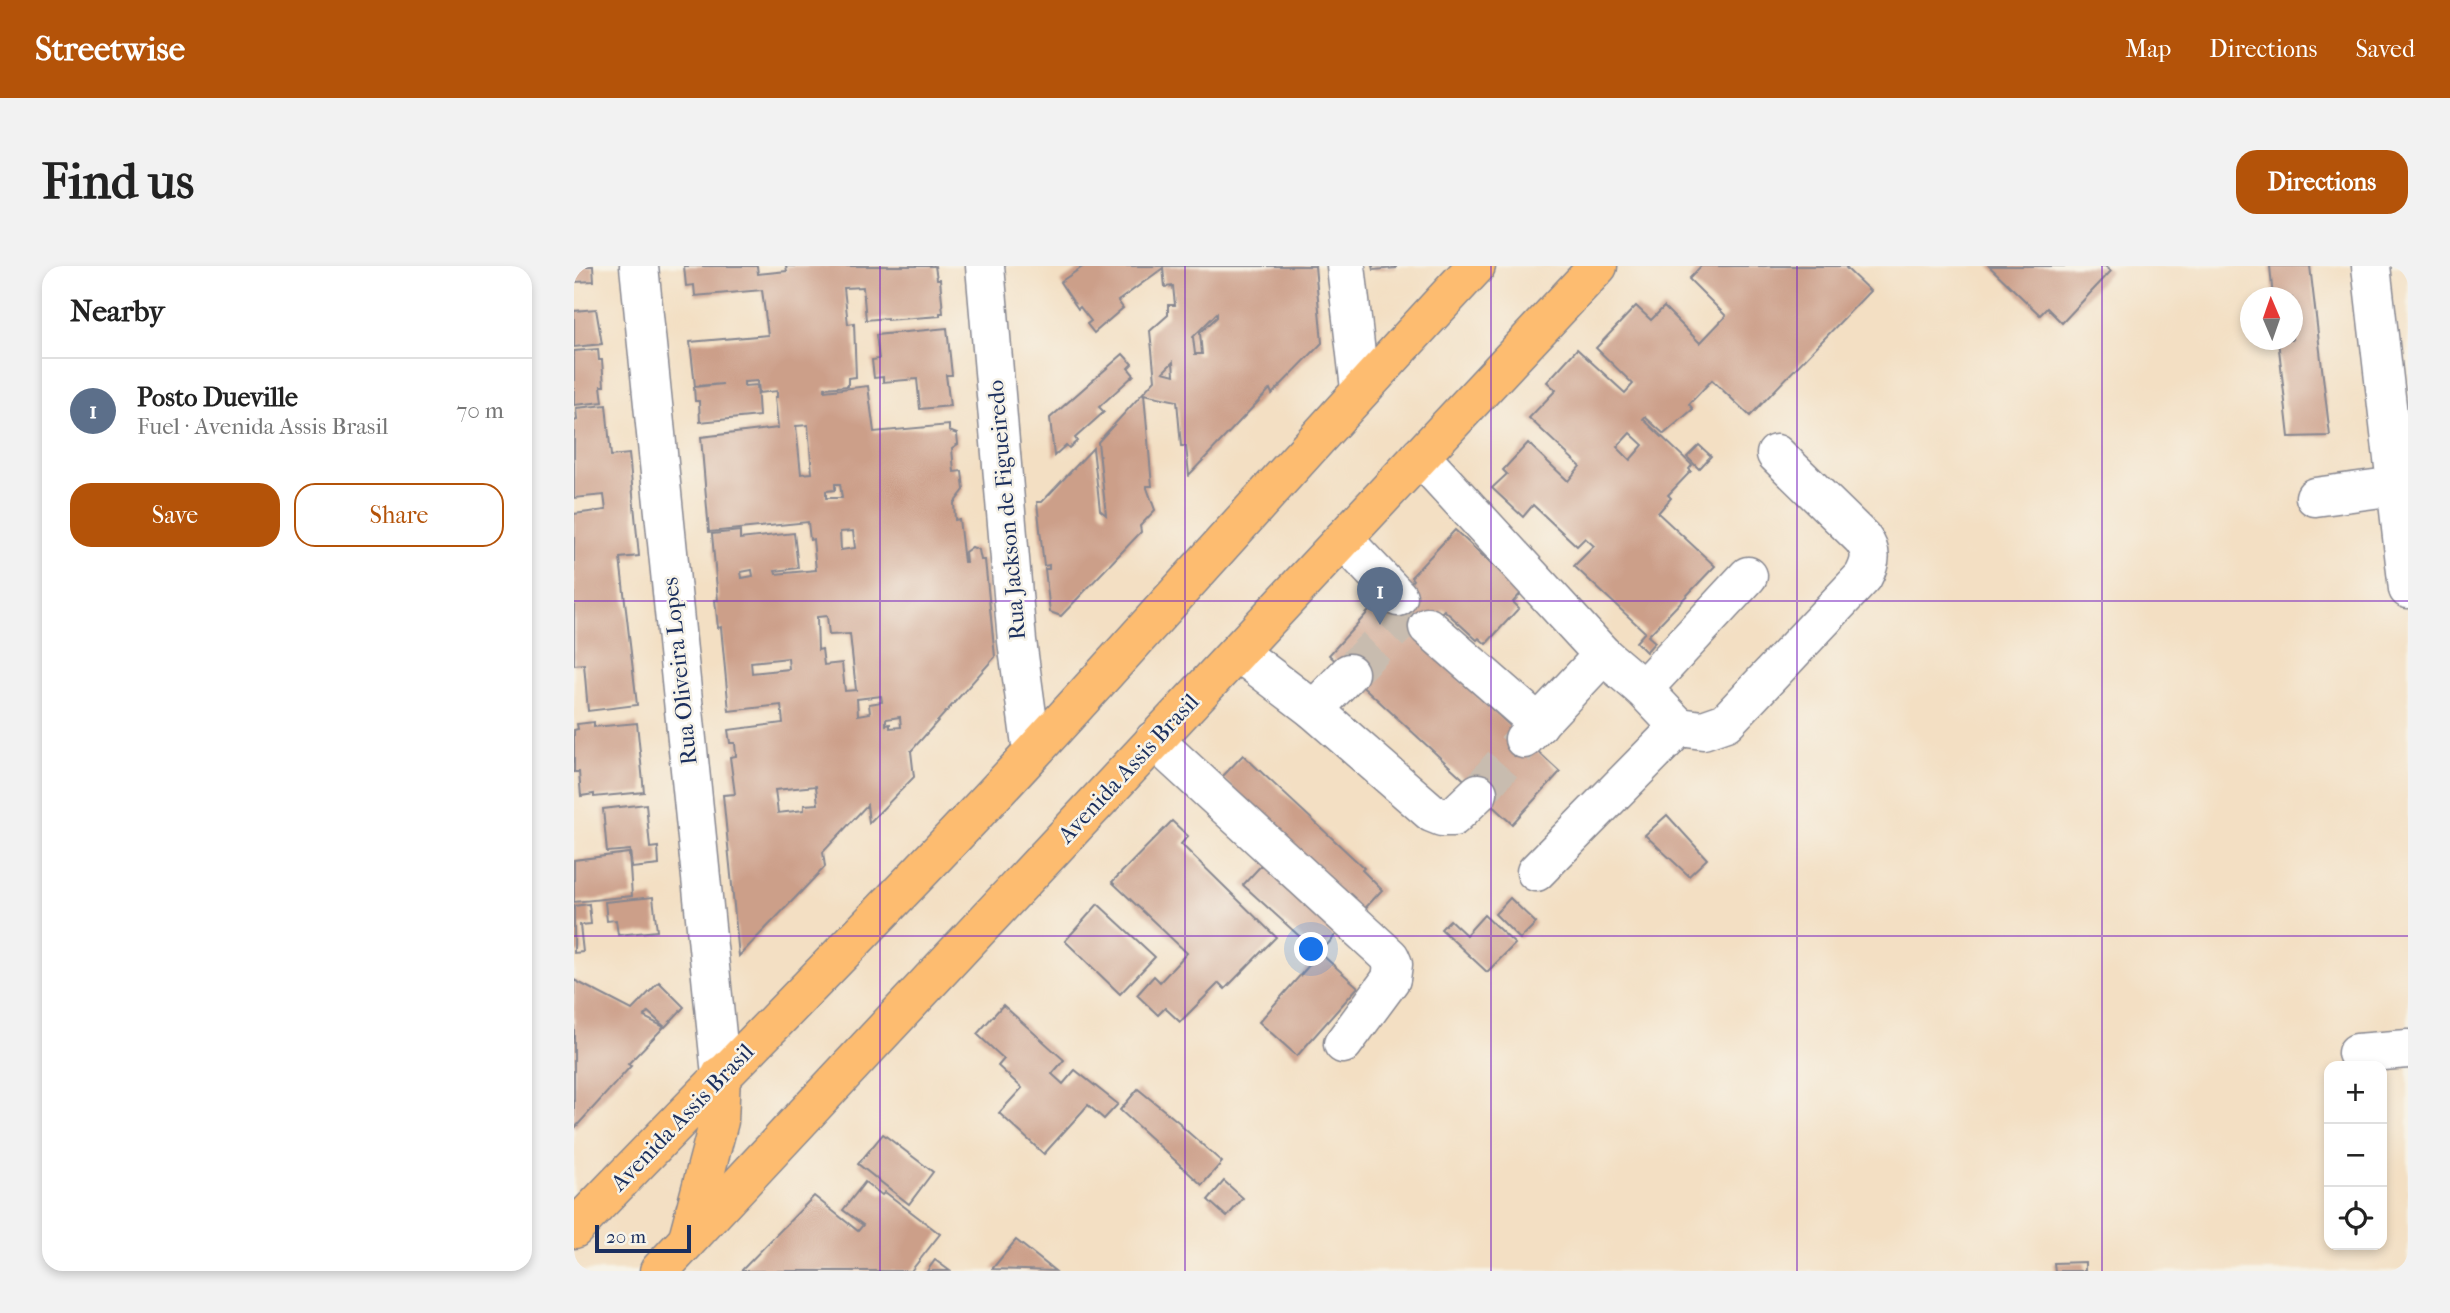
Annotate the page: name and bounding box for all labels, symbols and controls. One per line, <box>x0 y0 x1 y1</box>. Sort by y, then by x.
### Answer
text: Streetwise <box>35 30 185 69</box>
text: Map <box>2125 35 2171 63</box>
text: Directions <box>2209 35 2317 63</box>
text: Saved <box>2355 35 2415 63</box>
button: Directions <box>2236 150 2408 214</box>
text: Find us <box>42 153 194 211</box>
north arrow <box>2240 287 2303 350</box>
text: Nearby <box>70 294 165 329</box>
street label: Rua Jackson de Figueiredo <box>982 379 1031 641</box>
text: Posto Dueville <box>137 382 298 413</box>
text: 1 <box>89 397 97 424</box>
text: 70 m <box>456 397 504 424</box>
text: Fuel · Avenida Assis Brasil <box>137 413 388 440</box>
button: Save <box>70 483 280 547</box>
button: Share <box>294 483 504 547</box>
pin: 1 <box>1357 567 1403 625</box>
street label: Rua Oliveira Lopes <box>656 576 703 766</box>
street label: Avenida Assis Brasil <box>1052 688 1205 849</box>
your location <box>1294 932 1328 966</box>
street label: Avenida Assis Brasil <box>605 1038 760 1197</box>
map controls <box>2324 1061 2387 1250</box>
button: + <box>2324 1061 2387 1124</box>
button: − <box>2324 1124 2387 1187</box>
button: locate <box>2324 1187 2387 1250</box>
scale bar <box>595 1222 691 1254</box>
text: 20 m <box>606 1226 646 1248</box>

